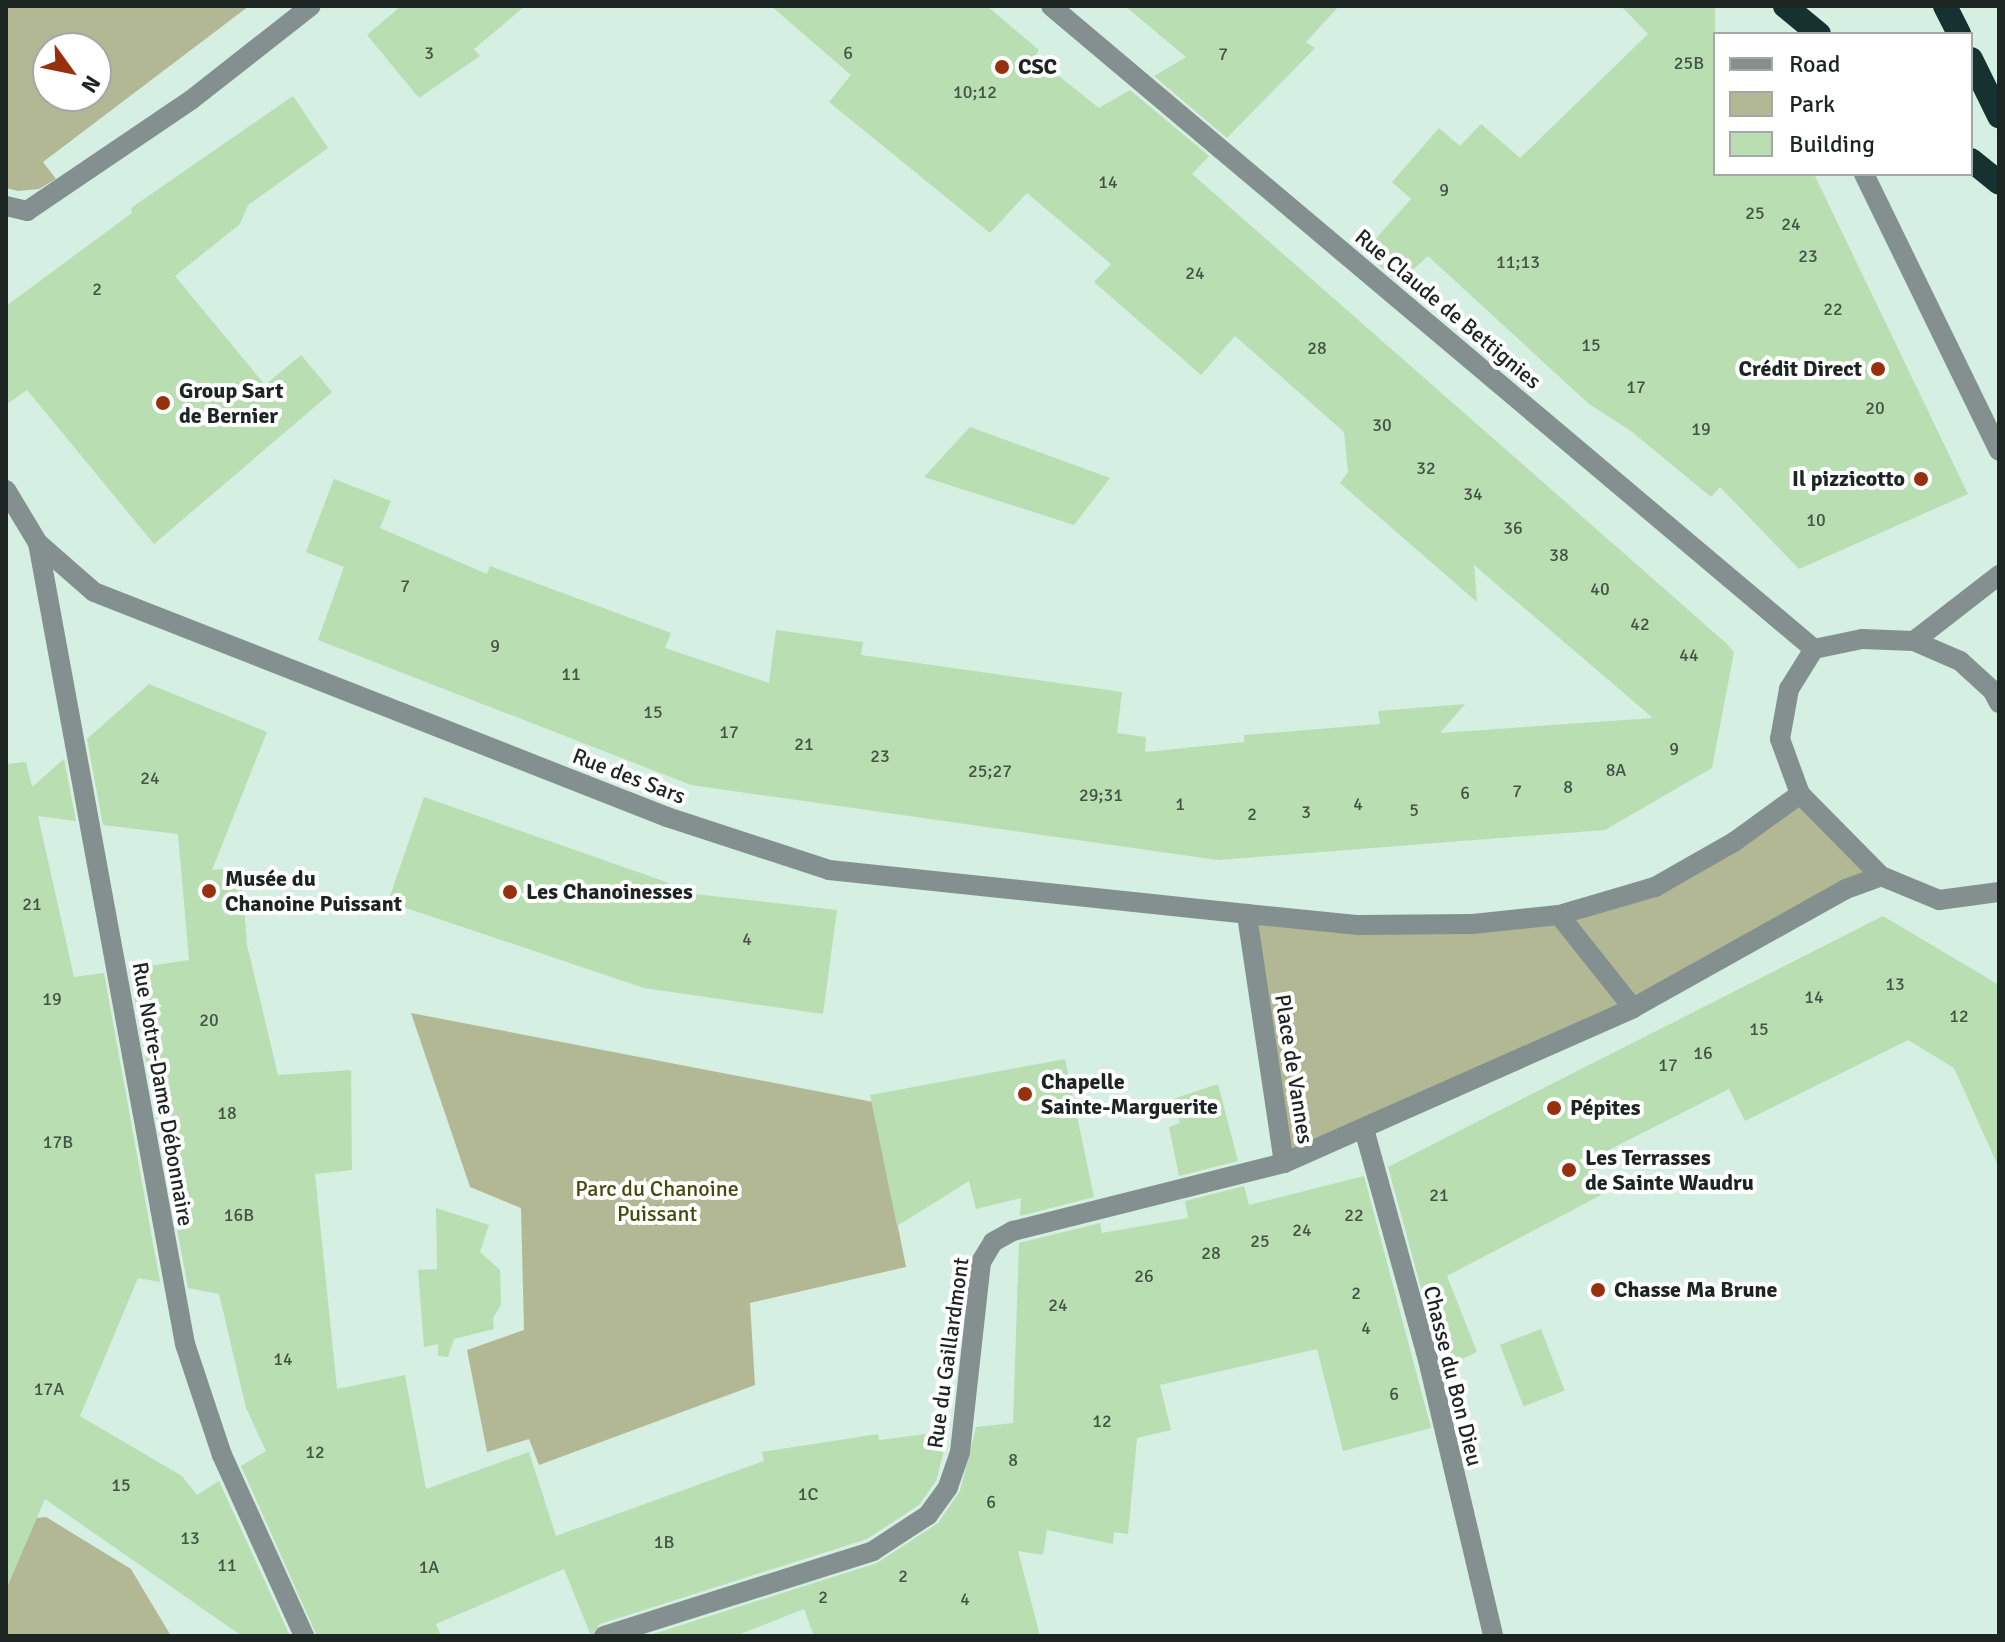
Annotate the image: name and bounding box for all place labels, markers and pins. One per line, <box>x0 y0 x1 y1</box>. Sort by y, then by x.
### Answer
place label: CSC <box>1018 54 1057 80</box>
marker: CSC <box>993 58 1011 76</box>
place label: Crédit Direct <box>1739 356 1862 382</box>
marker: Crédit Direct <box>1869 360 1887 378</box>
place label: Group Sart de Bernier <box>179 377 283 428</box>
marker: Group Sart de Bernier <box>154 394 172 412</box>
place label: Il pizzicotto <box>1792 466 1905 492</box>
marker: Il pizzicotto <box>1912 470 1930 488</box>
place label: Musée du Chanoine Puissant <box>225 865 402 916</box>
place label: Les Chanoinesses <box>526 879 693 905</box>
marker: Musée du Chanoine Puissant <box>200 882 218 900</box>
marker: Les Chanoinesses <box>501 883 519 901</box>
place label: Chapelle Sainte-Marguerite <box>1041 1068 1218 1120</box>
marker: Chapelle Sainte-Marguerite <box>1016 1085 1034 1103</box>
place label: Pépites <box>1570 1095 1640 1121</box>
marker: Pépites <box>1545 1099 1563 1117</box>
place label: Les Terrasses de Sainte Waudru <box>1585 1144 1754 1196</box>
marker: Les Terrasses de Sainte Waudru <box>1560 1161 1578 1179</box>
place label: Chasse Ma Brune <box>1614 1277 1778 1303</box>
marker: Chasse Ma Brune <box>1589 1281 1607 1299</box>

